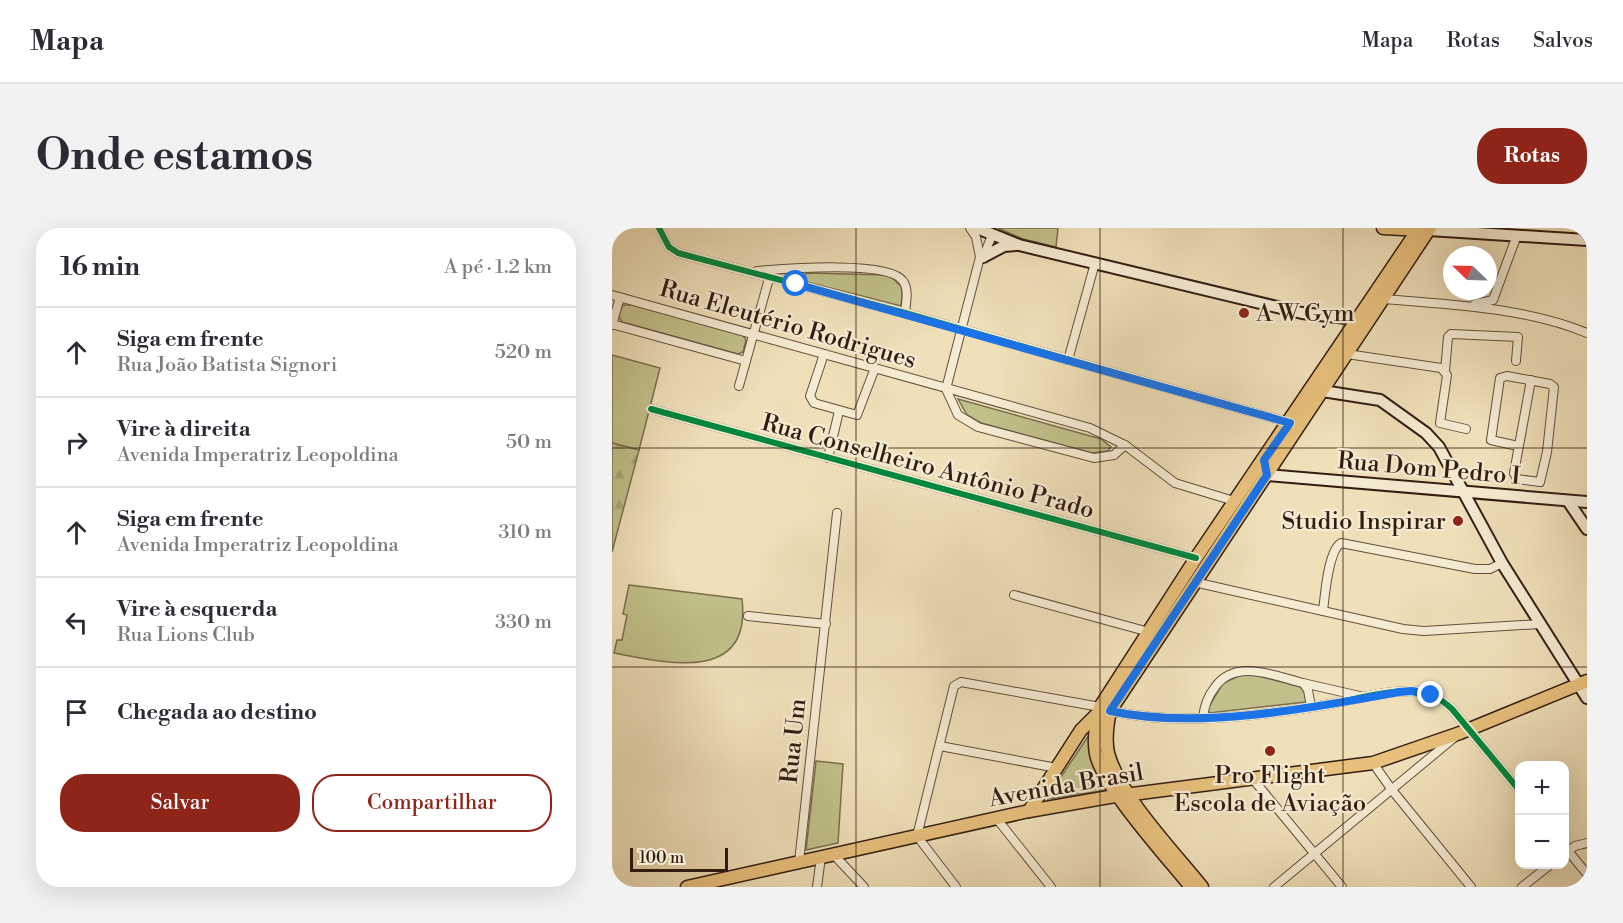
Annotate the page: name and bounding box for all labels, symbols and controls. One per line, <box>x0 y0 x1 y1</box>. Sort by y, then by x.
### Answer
text: Mapa <box>30 24 104 59</box>
text: Mapa <box>1361 28 1413 54</box>
text: Rotas <box>1446 28 1500 54</box>
text: Salvos <box>1533 28 1593 54</box>
button: Rotas <box>1477 128 1587 184</box>
text: Onde estamos <box>36 130 313 183</box>
north arrow <box>1443 246 1497 300</box>
text: 16 min <box>60 251 140 283</box>
text: A pé · 1.2 km <box>444 255 552 280</box>
route start <box>782 270 808 296</box>
street label: Rua Eleutério Rodrigues <box>656 274 919 376</box>
place label: A W Gym <box>1255 299 1355 329</box>
marker: A W Gym <box>1237 306 1251 320</box>
text: Siga em frente <box>117 326 264 353</box>
icon: ahead <box>60 336 93 369</box>
text: 520 m <box>495 340 552 365</box>
text: Rua João Batista Signori <box>117 353 337 378</box>
street label: Rua Conselheiro Antônio Prado <box>758 408 1097 526</box>
text: Vire à direita <box>117 416 251 443</box>
icon: right <box>60 426 93 459</box>
text: 50 m <box>506 430 552 455</box>
text: Avenida Imperatriz Leopoldina <box>117 443 399 468</box>
street label: Rua Dom Pedro I <box>1336 446 1522 492</box>
text: Siga em frente <box>117 506 264 533</box>
place label: Studio Inspirar <box>1282 507 1446 537</box>
marker: Studio Inspirar <box>1451 514 1465 528</box>
icon: ahead <box>60 516 93 549</box>
text: 310 m <box>499 520 552 545</box>
text: Avenida Imperatriz Leopoldina <box>117 533 399 558</box>
text: Vire à esquerda <box>117 596 277 623</box>
icon: left <box>60 606 93 639</box>
text: 330 m <box>495 610 552 635</box>
text: Rua Lions Club <box>117 623 255 648</box>
route end <box>1417 681 1443 707</box>
icon: arrive <box>60 696 93 729</box>
street label: Rua Um <box>775 697 813 785</box>
text: Chegada ao destino <box>117 699 317 726</box>
marker: Pro Flight Escola de Aviação <box>1263 744 1277 758</box>
street label: Avenida Brasil <box>985 758 1146 815</box>
place label: Pro Flight Escola de Aviação <box>1174 761 1366 819</box>
map controls <box>1515 761 1569 869</box>
button: + <box>1515 761 1569 815</box>
button: Salvar <box>60 774 300 832</box>
button: Compartilhar <box>312 774 552 832</box>
button: − <box>1515 815 1569 869</box>
scale bar <box>630 845 728 872</box>
text: 100 m <box>639 848 684 868</box>

